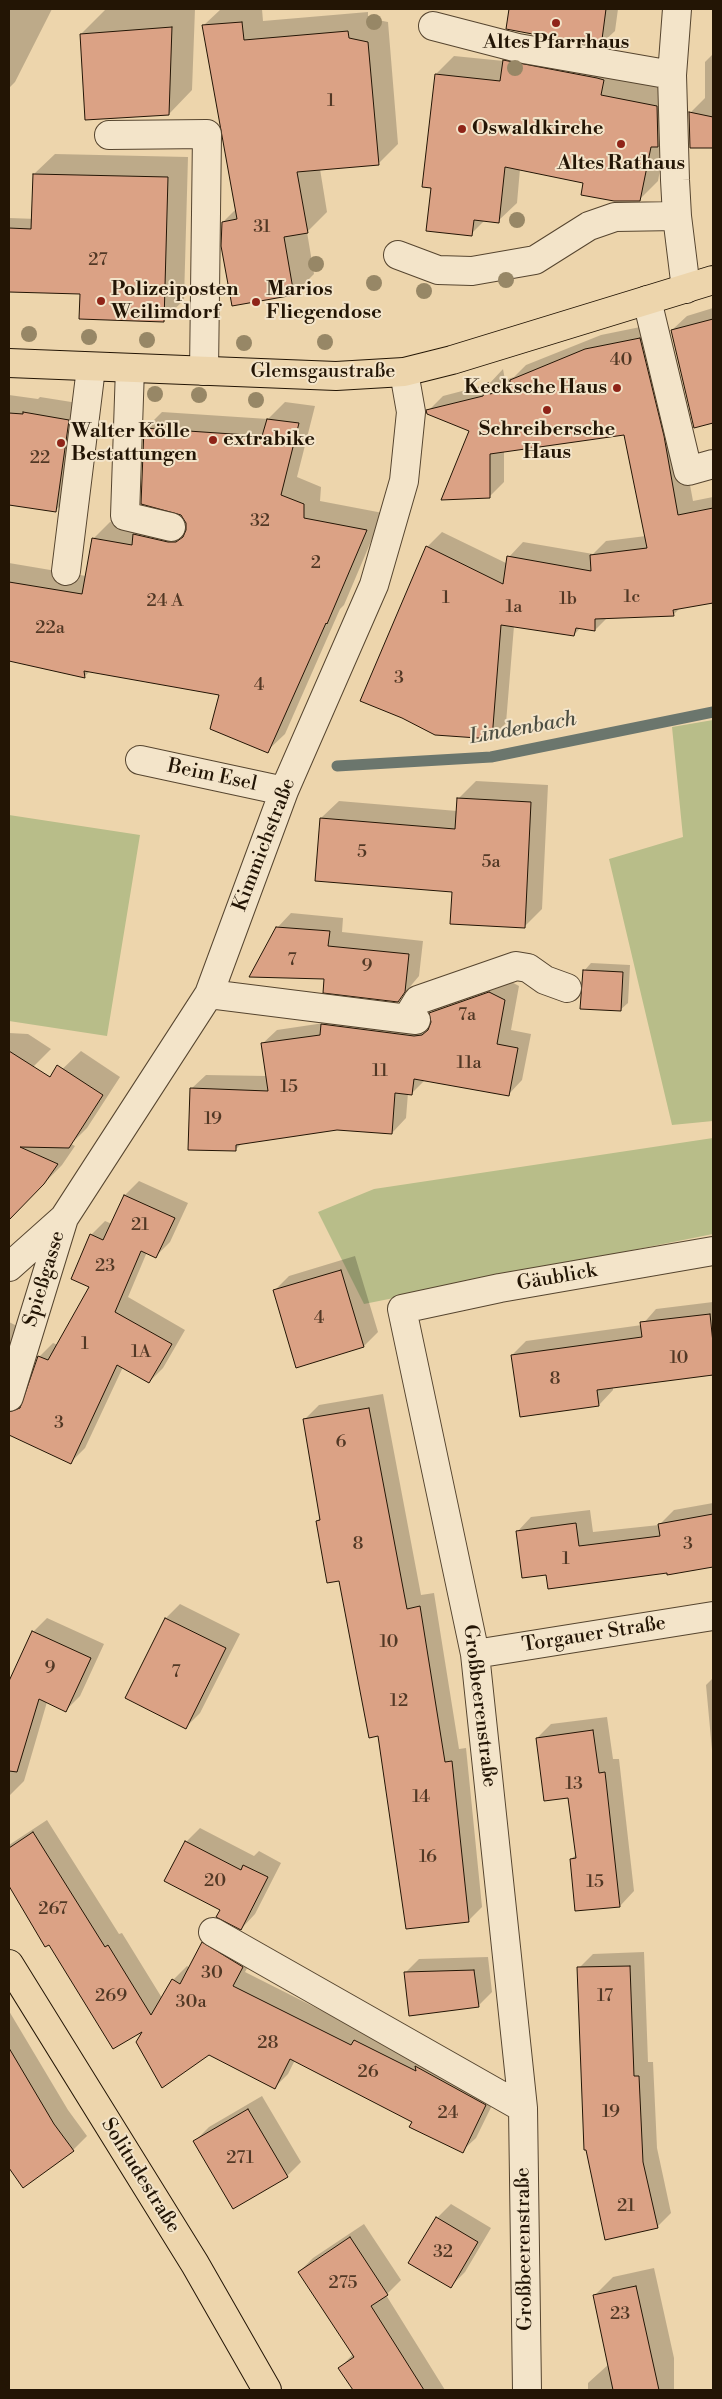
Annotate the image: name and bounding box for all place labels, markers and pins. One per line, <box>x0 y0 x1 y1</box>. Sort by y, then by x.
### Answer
marker: Altes Pfarrhaus <box>550 17 562 29</box>
place label: Altes Pfarrhaus <box>483 31 629 55</box>
place label: Oswaldkirche <box>472 117 603 141</box>
marker: Oswaldkirche <box>456 123 468 135</box>
marker: Altes Rathaus <box>615 138 627 150</box>
place label: Altes Rathaus <box>557 152 685 176</box>
place label: Polizeiposten Weilimdorf <box>111 278 239 325</box>
place label: Marios Fliegendose <box>266 278 382 325</box>
marker: Polizeiposten Weilimdorf <box>95 295 107 307</box>
marker: Marios Fliegendose <box>250 296 262 308</box>
place label: Kecksche Haus <box>464 376 607 400</box>
marker: Kecksche Haus <box>611 382 623 394</box>
marker: Schreibersche Haus <box>541 404 553 416</box>
place label: Schreibersche Haus <box>479 418 615 465</box>
place label: Walter Kölle Bestattungen <box>71 420 197 467</box>
place label: extrabike <box>223 428 315 452</box>
marker: extrabike <box>207 434 219 446</box>
marker: Walter Kölle Bestattungen <box>55 437 67 449</box>

